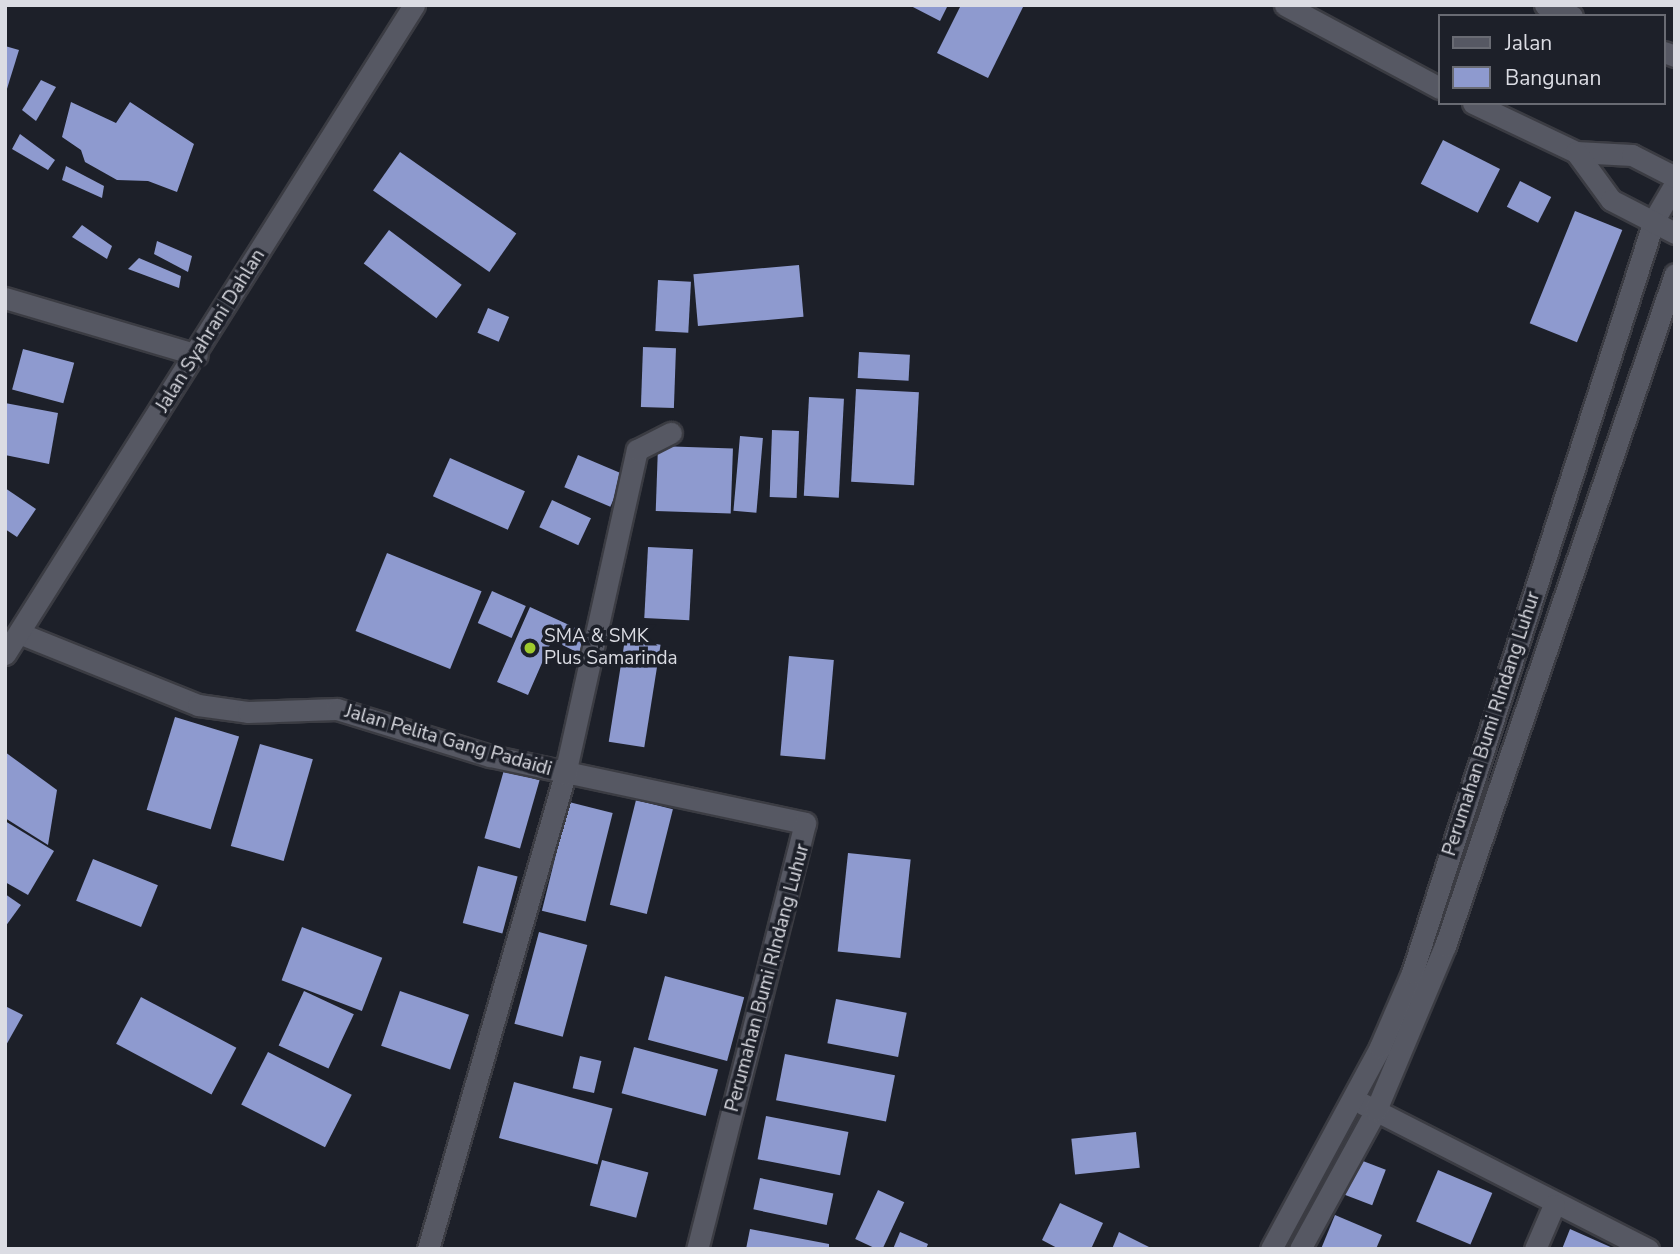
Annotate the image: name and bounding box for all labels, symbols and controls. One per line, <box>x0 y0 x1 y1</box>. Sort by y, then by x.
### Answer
legend <box>1438 14 1666 105</box>
text: Jalan <box>1505 29 1552 57</box>
text: Bangunan <box>1505 64 1601 92</box>
street label: Jalan Syahrani Dahlan <box>152 245 270 417</box>
street label: Perumahan Bumi RIndang Luhur <box>1438 589 1546 859</box>
place label: SMA & SMK Plus Samarinda <box>544 626 678 670</box>
marker: SMA & SMK Plus Samarinda <box>522 640 538 656</box>
street label: Jalan Pelita Gang Padaidi <box>342 701 554 781</box>
street label: Perumahan Bumi RIndang Luhur <box>721 842 815 1114</box>

